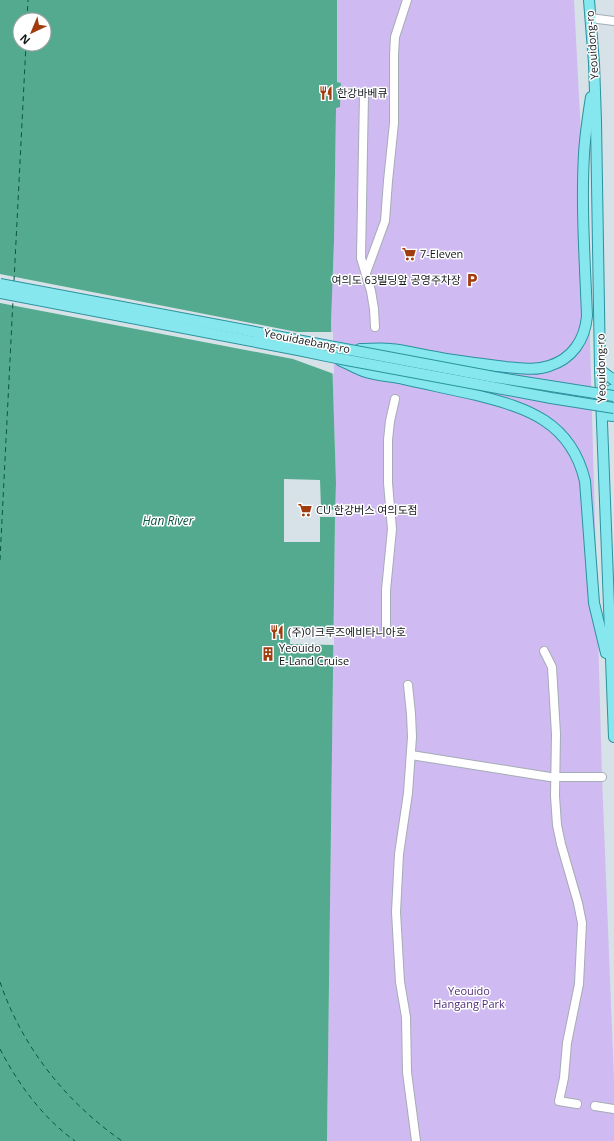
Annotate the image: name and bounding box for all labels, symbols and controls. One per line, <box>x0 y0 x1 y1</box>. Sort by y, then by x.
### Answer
street label: Yeouidong-ro <box>582 10 601 80</box>
north arrow <box>12 12 52 52</box>
text: N <box>16 31 33 48</box>
restaurant icon: 한강바베큐 <box>318 85 334 101</box>
place label: 한강바베큐 <box>337 85 388 100</box>
supermarket icon: 7-Eleven <box>401 246 417 262</box>
place label: 7-Eleven <box>420 246 463 261</box>
place label: 여의도 63빌딩앞 공영주차장 <box>331 272 461 287</box>
parking icon: 여의도 63빌딩앞 공영주차장 <box>464 272 480 288</box>
street label: Yeouidaebang-ro <box>263 325 352 356</box>
street label: Yeouidong-ro <box>592 333 609 403</box>
supermarket icon: CU 한강버스 여의도점 <box>297 502 313 518</box>
place label: CU 한강버스 여의도점 <box>316 502 418 517</box>
water label: Han River <box>142 512 195 529</box>
restaurant icon: (주)이크루즈에비타니아호 <box>269 624 285 640</box>
place label: (주)이크루즈에비타니아호 <box>288 624 406 639</box>
place label: Yeouido E-Land Cruise <box>279 640 349 668</box>
building icon: Yeouido E-Land Cruise <box>260 646 276 662</box>
park label: Yeouido Hangang Park <box>433 983 505 1011</box>

